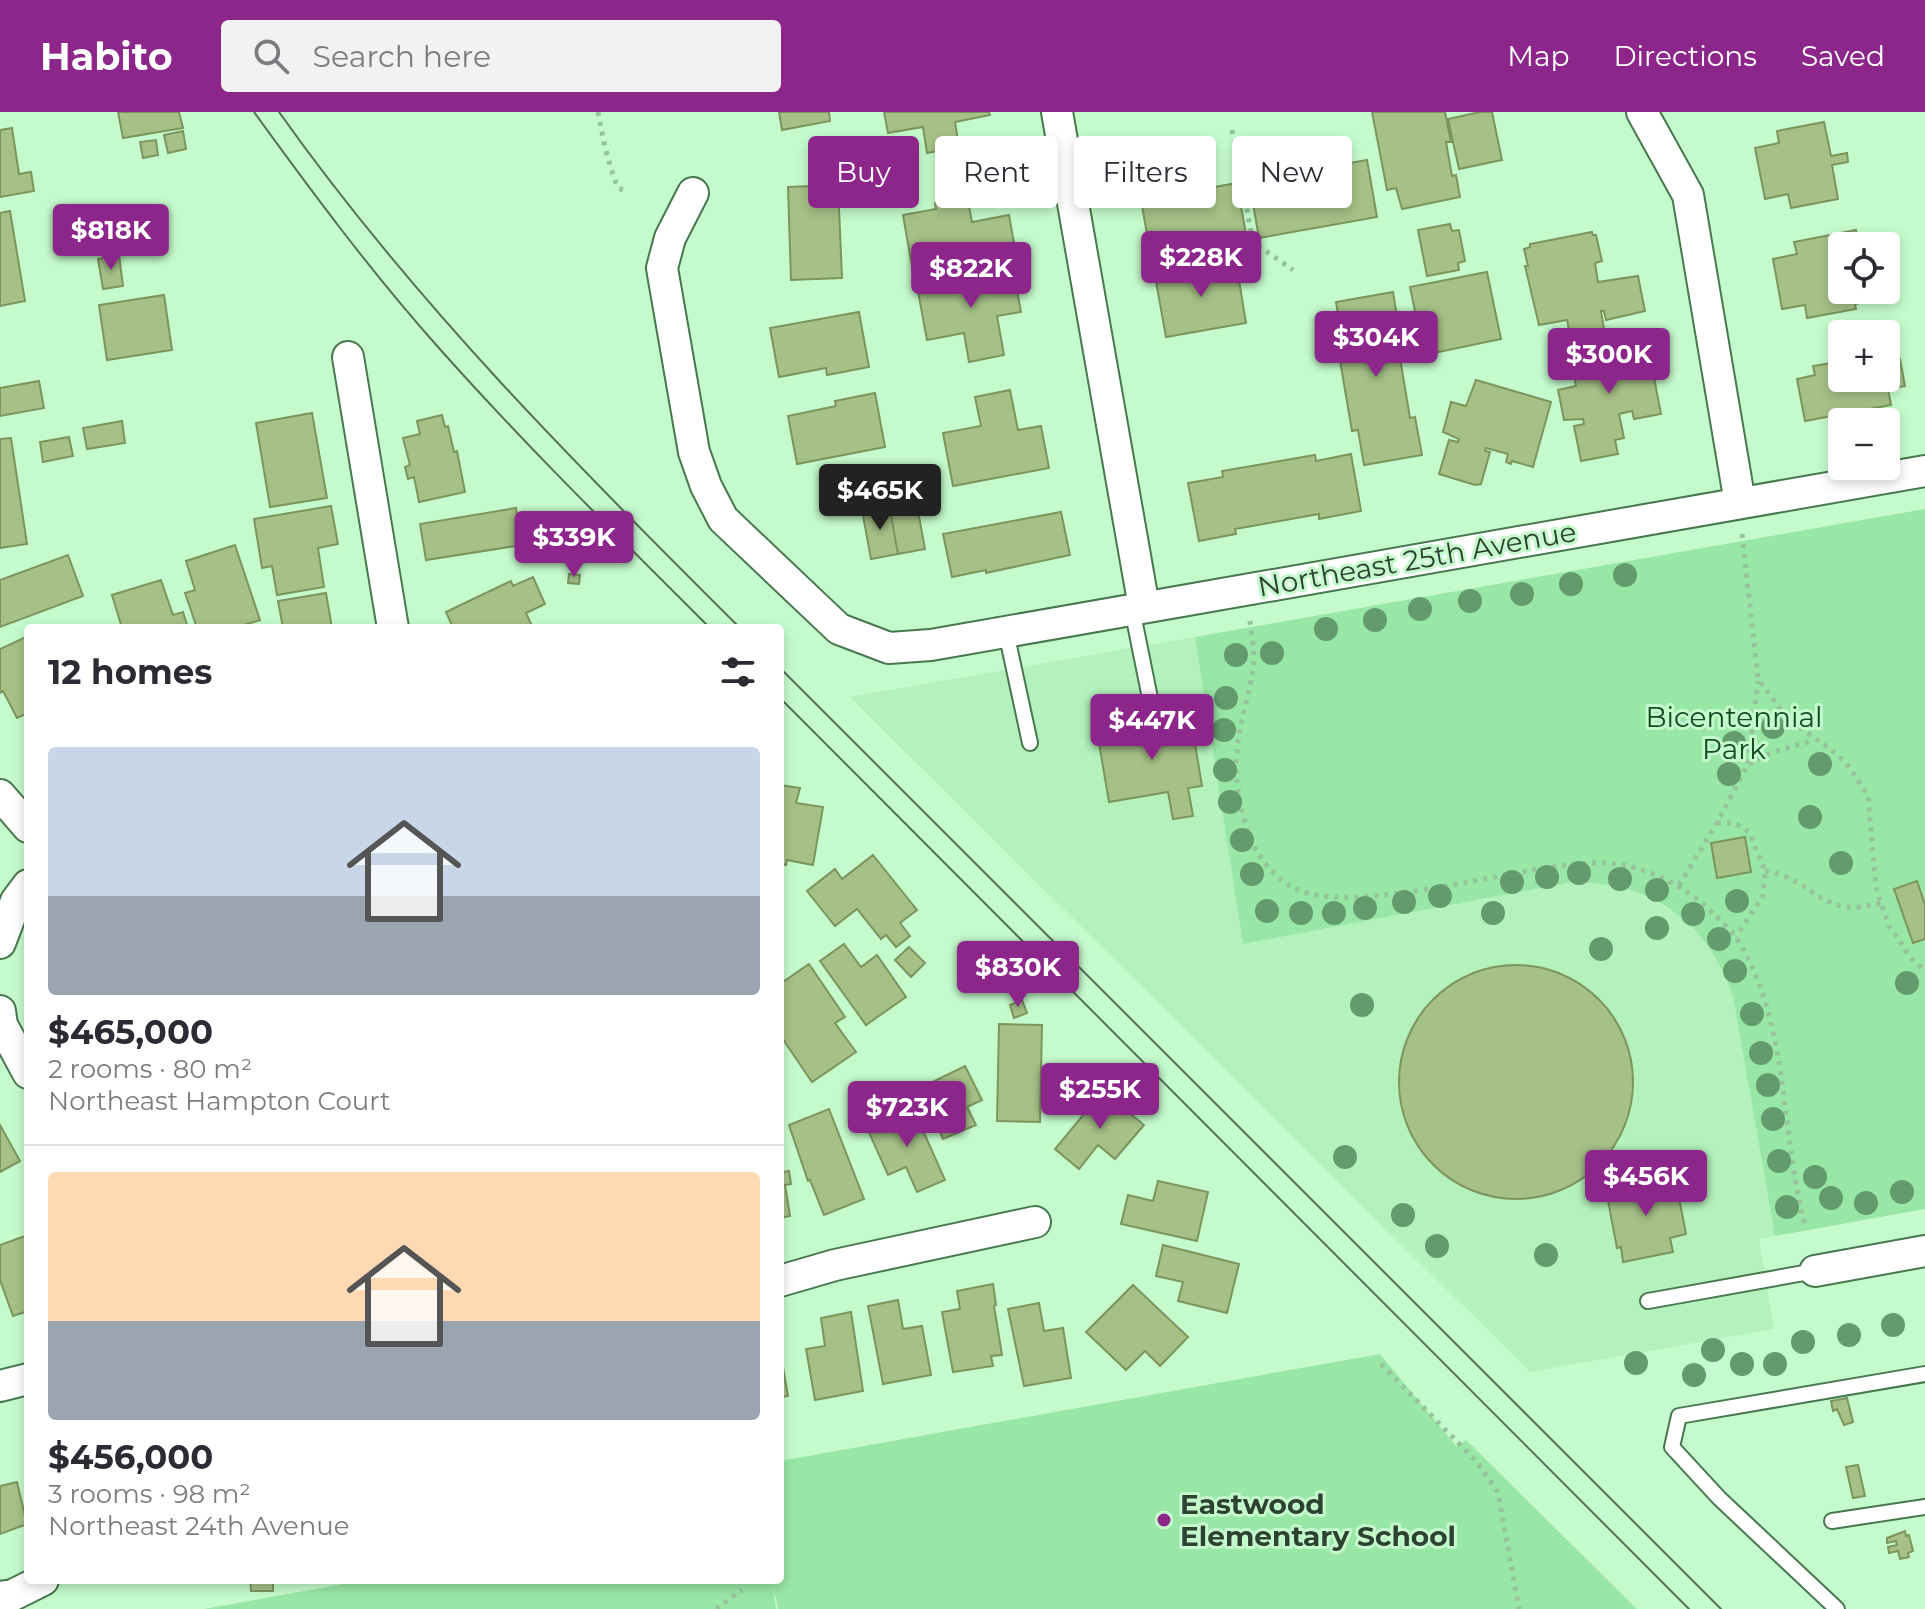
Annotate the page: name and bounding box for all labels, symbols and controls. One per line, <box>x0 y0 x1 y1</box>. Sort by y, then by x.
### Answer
search box <box>221 20 781 92</box>
text: Habito <box>40 33 173 80</box>
icon: search <box>249 34 293 78</box>
text: Search here <box>313 38 491 75</box>
text: Map <box>1507 39 1569 73</box>
text: Directions <box>1613 39 1757 73</box>
text: Saved <box>1801 39 1885 73</box>
chip: Buy <box>808 136 919 208</box>
chip: Rent <box>935 136 1058 208</box>
chip: Filters <box>1074 136 1216 208</box>
chip: New <box>1232 136 1352 208</box>
pin: $818K <box>55 204 167 272</box>
text: $818K <box>71 214 151 246</box>
pin: $228K <box>1145 231 1257 299</box>
map controls <box>1828 232 1900 480</box>
button: locate <box>1828 232 1900 304</box>
text: $228K <box>1159 241 1243 273</box>
pin: $822K <box>915 242 1027 310</box>
text: $822K <box>929 252 1013 284</box>
pin: $304K <box>1320 311 1432 379</box>
button: + <box>1828 320 1900 392</box>
text: $304K <box>1333 321 1419 353</box>
pin: $300K <box>1553 328 1665 396</box>
text: $300K <box>1566 338 1652 370</box>
button: − <box>1828 408 1900 480</box>
pin: $465K <box>824 464 936 532</box>
text: $465K <box>837 474 923 506</box>
pin: $339K <box>518 511 630 579</box>
street label: Northeast 25th Avenue <box>1255 514 1579 604</box>
text: $339K <box>533 521 615 553</box>
icon: filters <box>716 650 760 694</box>
text: 12 homes <box>48 651 212 693</box>
pin: $447K <box>1096 694 1208 762</box>
park label: Bicentennial Park <box>1645 700 1823 766</box>
text: $447K <box>1109 704 1195 736</box>
icon: home <box>332 799 476 943</box>
pin: $830K <box>962 941 1074 1009</box>
text: $830K <box>975 951 1061 983</box>
text: $465,000 <box>48 1011 213 1053</box>
text: 2 rooms · 80 m² <box>48 1053 252 1085</box>
pin: $255K <box>1044 1063 1156 1131</box>
text: $255K <box>1059 1073 1141 1105</box>
pin: $723K <box>851 1081 963 1149</box>
text: Northeast Hampton Court <box>48 1085 391 1117</box>
text: $723K <box>866 1091 948 1123</box>
pin: $456K <box>1590 1150 1702 1218</box>
text: $456K <box>1603 1160 1689 1192</box>
icon: home <box>332 1224 476 1368</box>
text: $456,000 <box>48 1436 213 1478</box>
text: 3 rooms · 98 m² <box>48 1478 251 1510</box>
place label: Eastwood Elementary School <box>1180 1487 1456 1553</box>
text: Northeast 24th Avenue <box>48 1510 350 1542</box>
marker: Eastwood Elementary School <box>1155 1511 1173 1529</box>

